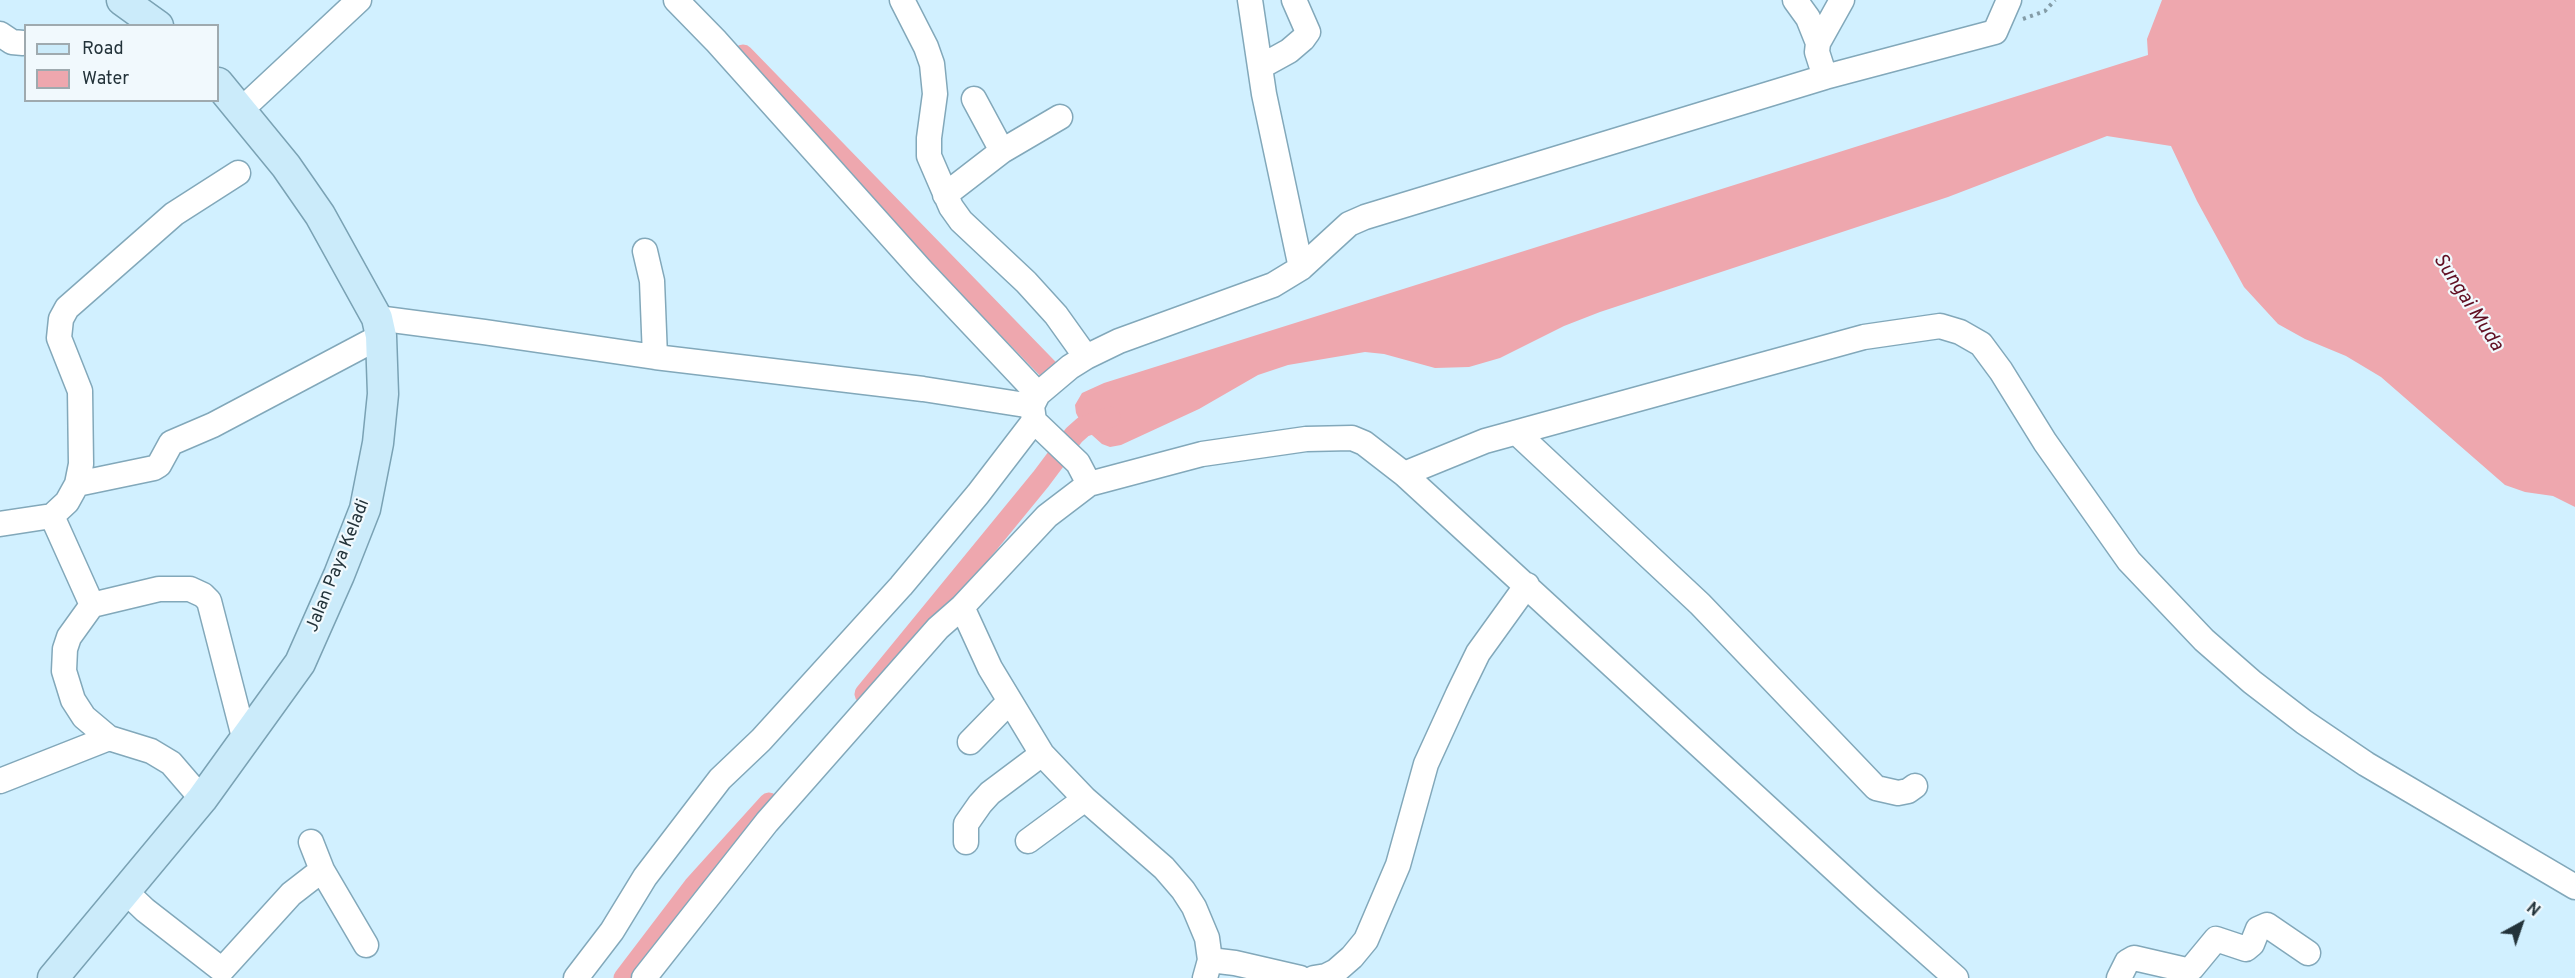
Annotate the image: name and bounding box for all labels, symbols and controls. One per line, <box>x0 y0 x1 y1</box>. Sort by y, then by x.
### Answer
legend <box>24 24 219 102</box>
text: Road <box>82 38 124 61</box>
text: Water <box>82 68 129 91</box>
water label: Sungai Muda <box>2427 250 2507 356</box>
street label: Jalan Paya Keladi <box>302 496 376 636</box>
north arrow <box>2491 894 2551 954</box>
text: N <box>2522 899 2543 922</box>

